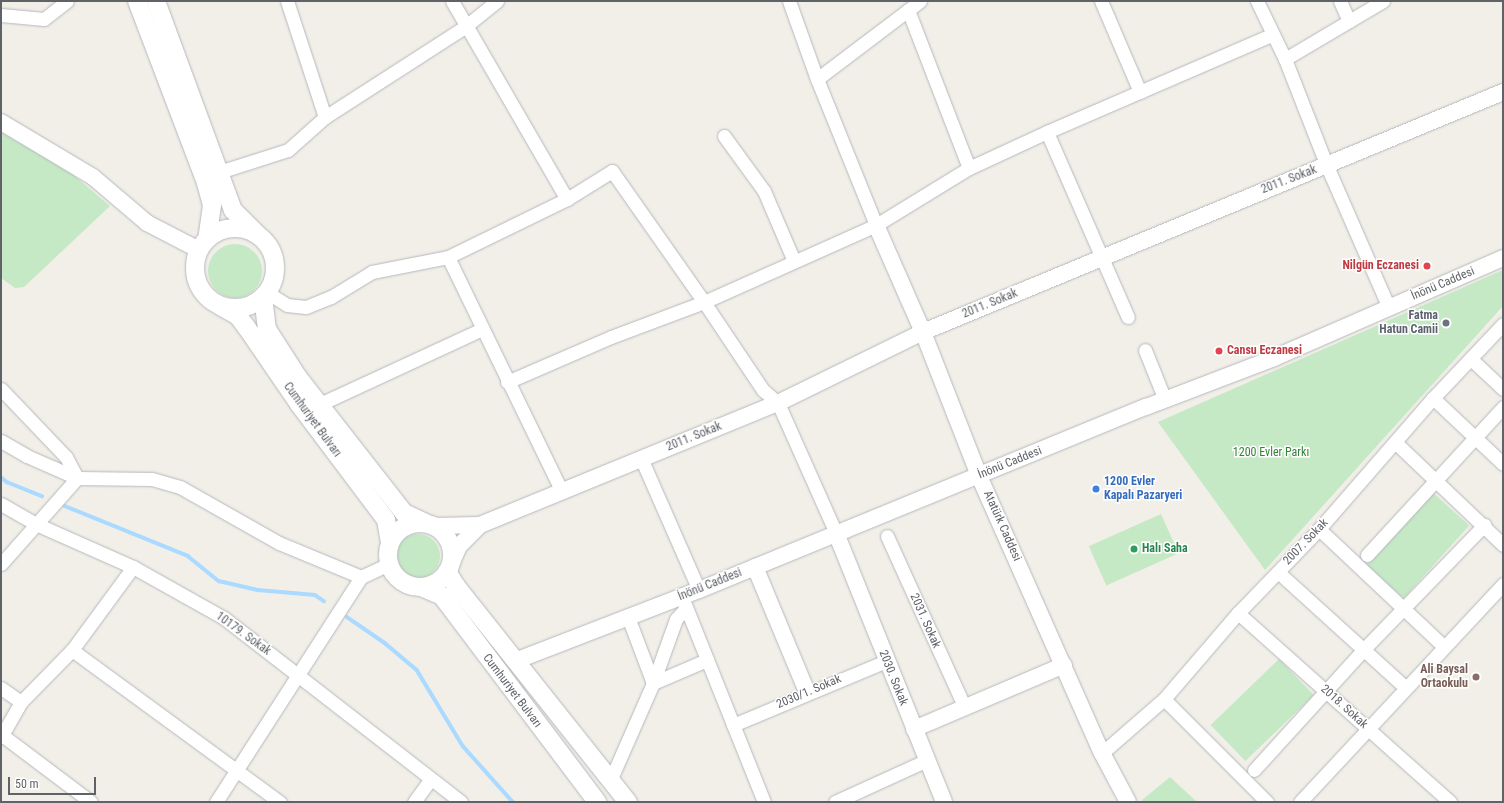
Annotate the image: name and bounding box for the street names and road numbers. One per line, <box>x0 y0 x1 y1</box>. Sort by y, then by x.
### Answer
street label: 2011. Sokak <box>1259 163 1319 197</box>
street label: İnönü Caddesi <box>1409 264 1477 304</box>
street label: 2011. Sokak <box>960 286 1020 322</box>
street label: Cumhuriyet Bulvarı <box>280 380 344 460</box>
street label: 2011. Sokak <box>664 419 724 455</box>
street label: İnönü Caddesi <box>976 444 1044 482</box>
street label: Atatürk Caddesi <box>980 489 1024 563</box>
street label: 2007. Sokak <box>1281 516 1331 568</box>
street label: İnönü Caddesi <box>676 566 744 604</box>
street label: 2031. Sokak <box>907 591 943 651</box>
street label: 10179. Sokak <box>213 609 273 659</box>
street label: 2030. Sokak <box>875 648 911 708</box>
street label: Cumhuriyet Bulvarı <box>480 651 544 731</box>
street label: 2030/1. Sokak <box>775 672 843 712</box>
street label: 2018. Sokak <box>1317 682 1371 732</box>

